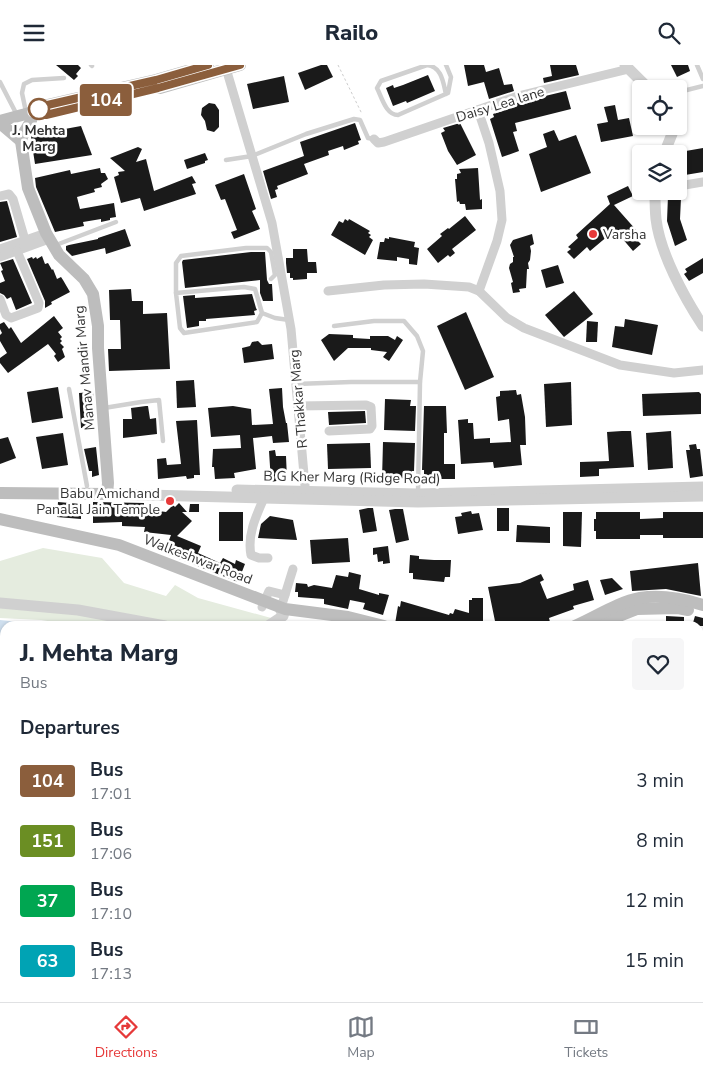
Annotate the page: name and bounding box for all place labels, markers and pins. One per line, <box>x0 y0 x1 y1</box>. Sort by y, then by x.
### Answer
marker: J. Mehta Marg <box>28 98 50 120</box>
place label: J. Mehta Marg <box>12 121 65 156</box>
place label: Varsha <box>602 225 646 244</box>
marker: Varsha <box>587 228 599 240</box>
place label: Babu Amichand Panalal Jain Temple <box>36 484 160 519</box>
marker: Babu Amichand Panalal Jain Temple <box>164 495 176 507</box>

